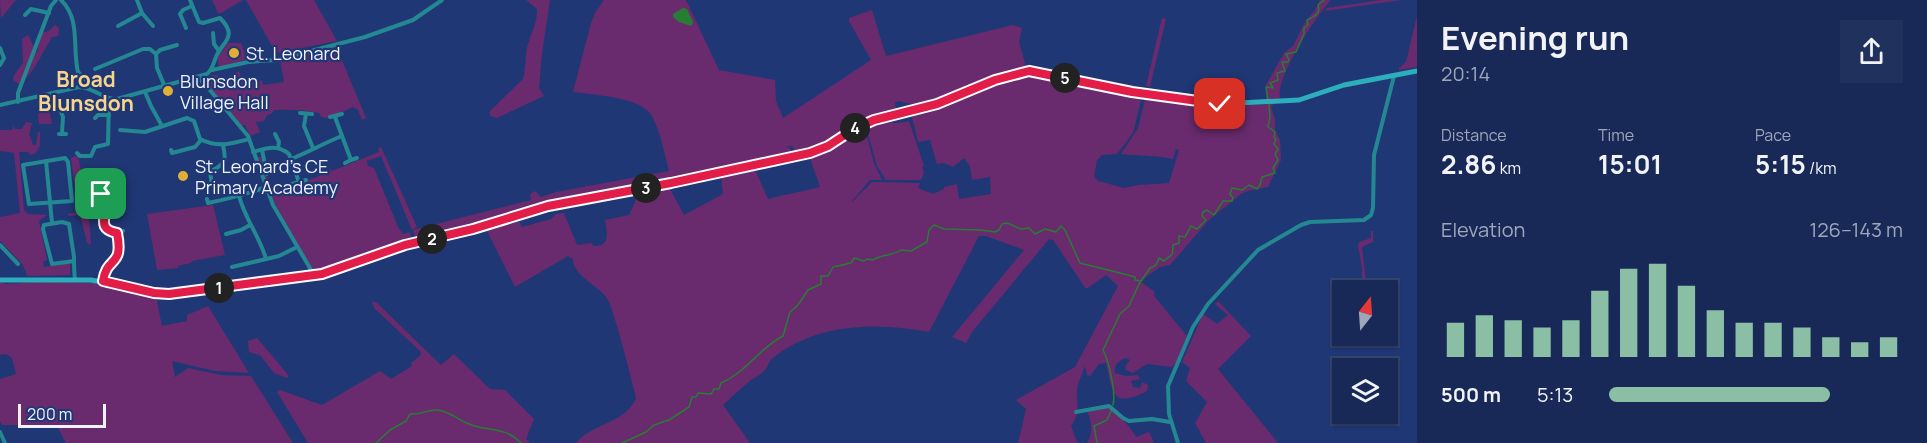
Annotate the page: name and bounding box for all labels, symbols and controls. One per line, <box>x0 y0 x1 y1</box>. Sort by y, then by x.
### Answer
text: Evening run <box>1441 15 1629 60</box>
button: share <box>1840 20 1903 83</box>
place label: St. Leonard <box>246 41 341 65</box>
marker: St. Leonard <box>227 46 241 60</box>
text: 20:14 <box>1441 60 1490 87</box>
pin: 5 <box>1050 63 1080 93</box>
district label: Broad Blunsdon <box>38 65 134 117</box>
text: 5 <box>1060 67 1070 89</box>
place label: Blunsdon Village Hall <box>180 69 269 114</box>
pin <box>1194 78 1245 129</box>
marker: Blunsdon Village Hall <box>161 84 175 98</box>
icon: check <box>1203 87 1236 120</box>
pin: 4 <box>840 113 870 143</box>
text: 4 <box>850 117 860 139</box>
text: Distance <box>1441 124 1507 146</box>
text: Time <box>1598 124 1634 146</box>
text: Pace <box>1755 124 1791 146</box>
text: 2.86 <box>1441 146 1496 182</box>
text: 15:01 <box>1598 146 1662 182</box>
text: 5:15 <box>1755 146 1806 182</box>
place label: St. Leonard's CE Primary Academy <box>195 154 338 199</box>
text: km <box>1496 157 1521 179</box>
text: /km <box>1806 157 1837 179</box>
pin <box>75 168 126 219</box>
marker: St. Leonard's CE Primary Academy <box>176 169 190 183</box>
pin: 3 <box>631 173 661 203</box>
icon: arrive <box>84 177 117 210</box>
text: 3 <box>641 177 651 199</box>
text: Elevation <box>1441 216 1525 243</box>
text: 126–143 m <box>1809 216 1903 243</box>
pin: 2 <box>417 224 447 254</box>
text: 2 <box>427 228 437 250</box>
pin: 1 <box>204 273 234 303</box>
text: 1 <box>215 277 223 299</box>
north arrow <box>1332 280 1398 346</box>
map controls <box>1332 280 1398 424</box>
button: layers <box>1332 358 1398 424</box>
text: 500 m <box>1441 381 1501 408</box>
text: 5:13 <box>1537 381 1573 408</box>
scale bar <box>18 401 106 428</box>
text: 200 m <box>27 403 72 425</box>

